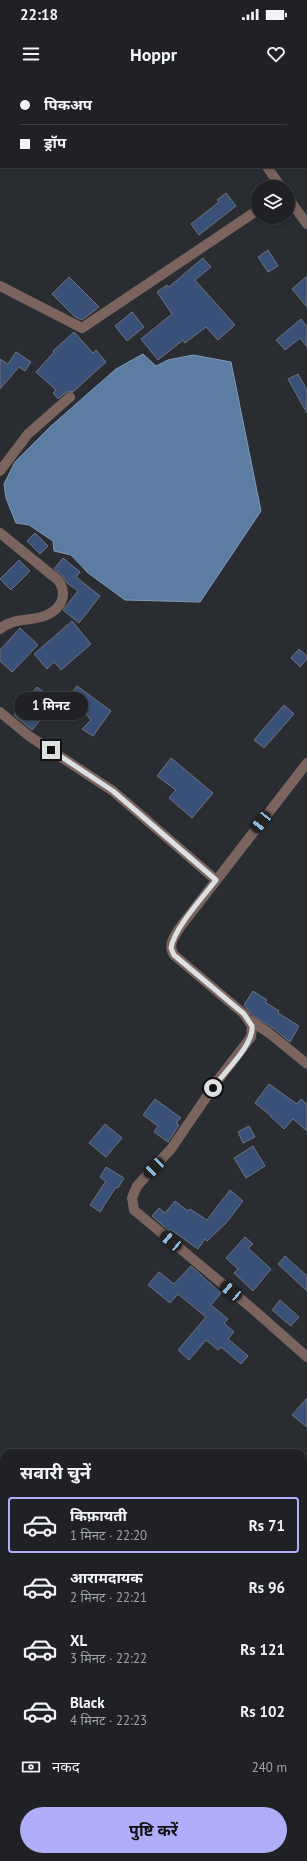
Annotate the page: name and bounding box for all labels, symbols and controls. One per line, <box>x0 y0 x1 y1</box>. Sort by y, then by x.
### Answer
text: 22:18 <box>20 5 58 24</box>
icon: menu <box>20 43 42 65</box>
text: Hoppr <box>130 43 177 66</box>
icon: heart <box>265 43 287 65</box>
text: पिकअप <box>44 95 92 114</box>
text: ड्रॉप <box>44 133 66 152</box>
map controls <box>251 180 295 224</box>
button: layers <box>251 180 295 224</box>
callout: 1 मिनट <box>14 692 88 720</box>
text: 1 मिनट <box>32 697 70 714</box>
route end <box>42 741 60 759</box>
car <box>249 809 273 835</box>
route start <box>204 1079 222 1097</box>
car <box>141 1155 167 1181</box>
car <box>158 1229 184 1253</box>
car <box>218 1279 244 1303</box>
text: सवारी चुनें <box>20 1461 91 1484</box>
text: किफ़ायती <box>70 1506 127 1525</box>
icon: car <box>22 1507 58 1543</box>
text: Rs 71 <box>249 1516 285 1535</box>
text: 1 मिनट · 22:20 <box>70 1527 147 1544</box>
text: आरामदायक <box>70 1568 143 1587</box>
icon: car <box>22 1569 58 1605</box>
text: Rs 96 <box>249 1578 285 1597</box>
text: 2 मिनट · 22:21 <box>70 1589 147 1606</box>
icon: car <box>22 1631 58 1667</box>
text: XL <box>70 1631 87 1650</box>
text: Rs 121 <box>240 1640 285 1659</box>
text: 3 मिनट · 22:22 <box>70 1650 147 1667</box>
icon: car <box>22 1693 58 1729</box>
text: Black <box>70 1693 105 1712</box>
text: Rs 102 <box>240 1702 285 1721</box>
text: 4 मिनट · 22:23 <box>70 1712 147 1729</box>
icon: cash <box>20 1756 42 1778</box>
text: नकद <box>52 1757 80 1776</box>
text: 240 m <box>252 1759 287 1776</box>
button: पुष्टि करें <box>20 1807 287 1853</box>

